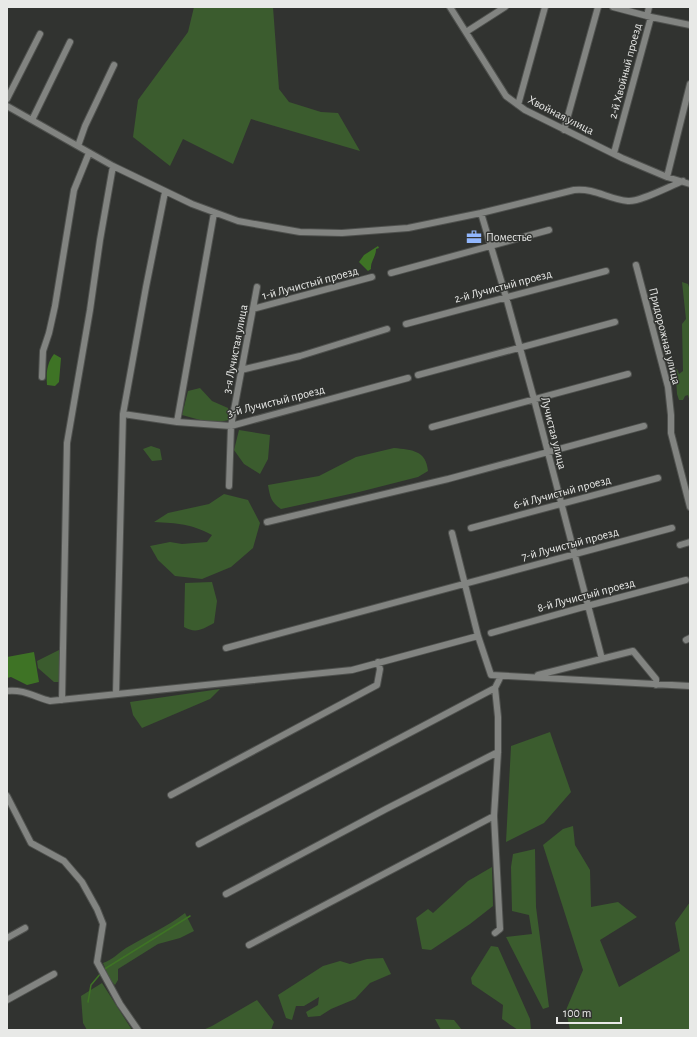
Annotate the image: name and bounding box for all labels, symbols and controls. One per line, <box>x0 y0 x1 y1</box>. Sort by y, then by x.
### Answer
street label: 2-й Хвойный проезд <box>606 22 644 120</box>
street label: Хвойная улица <box>526 93 596 138</box>
office icon: Поместье <box>465 228 483 246</box>
place label: Поместье <box>486 231 532 243</box>
street label: 1-й Лучистый проезд <box>261 264 360 303</box>
street label: 2-й Лучистый проезд <box>453 267 553 306</box>
street label: Придорожная улица <box>646 286 683 386</box>
street label: 3-я Лучистая улица <box>220 303 251 395</box>
street label: 3-й Лучистый проезд <box>226 383 326 420</box>
street label: Лучистая улица <box>538 395 569 471</box>
street label: 6-й Лучистый проезд <box>512 473 612 512</box>
street label: 7-й Лучистый проезд <box>520 525 620 564</box>
street label: 8-й Лучистый проезд <box>536 576 636 615</box>
scale bar <box>557 999 621 1025</box>
text: 100 m <box>563 1007 591 1019</box>

